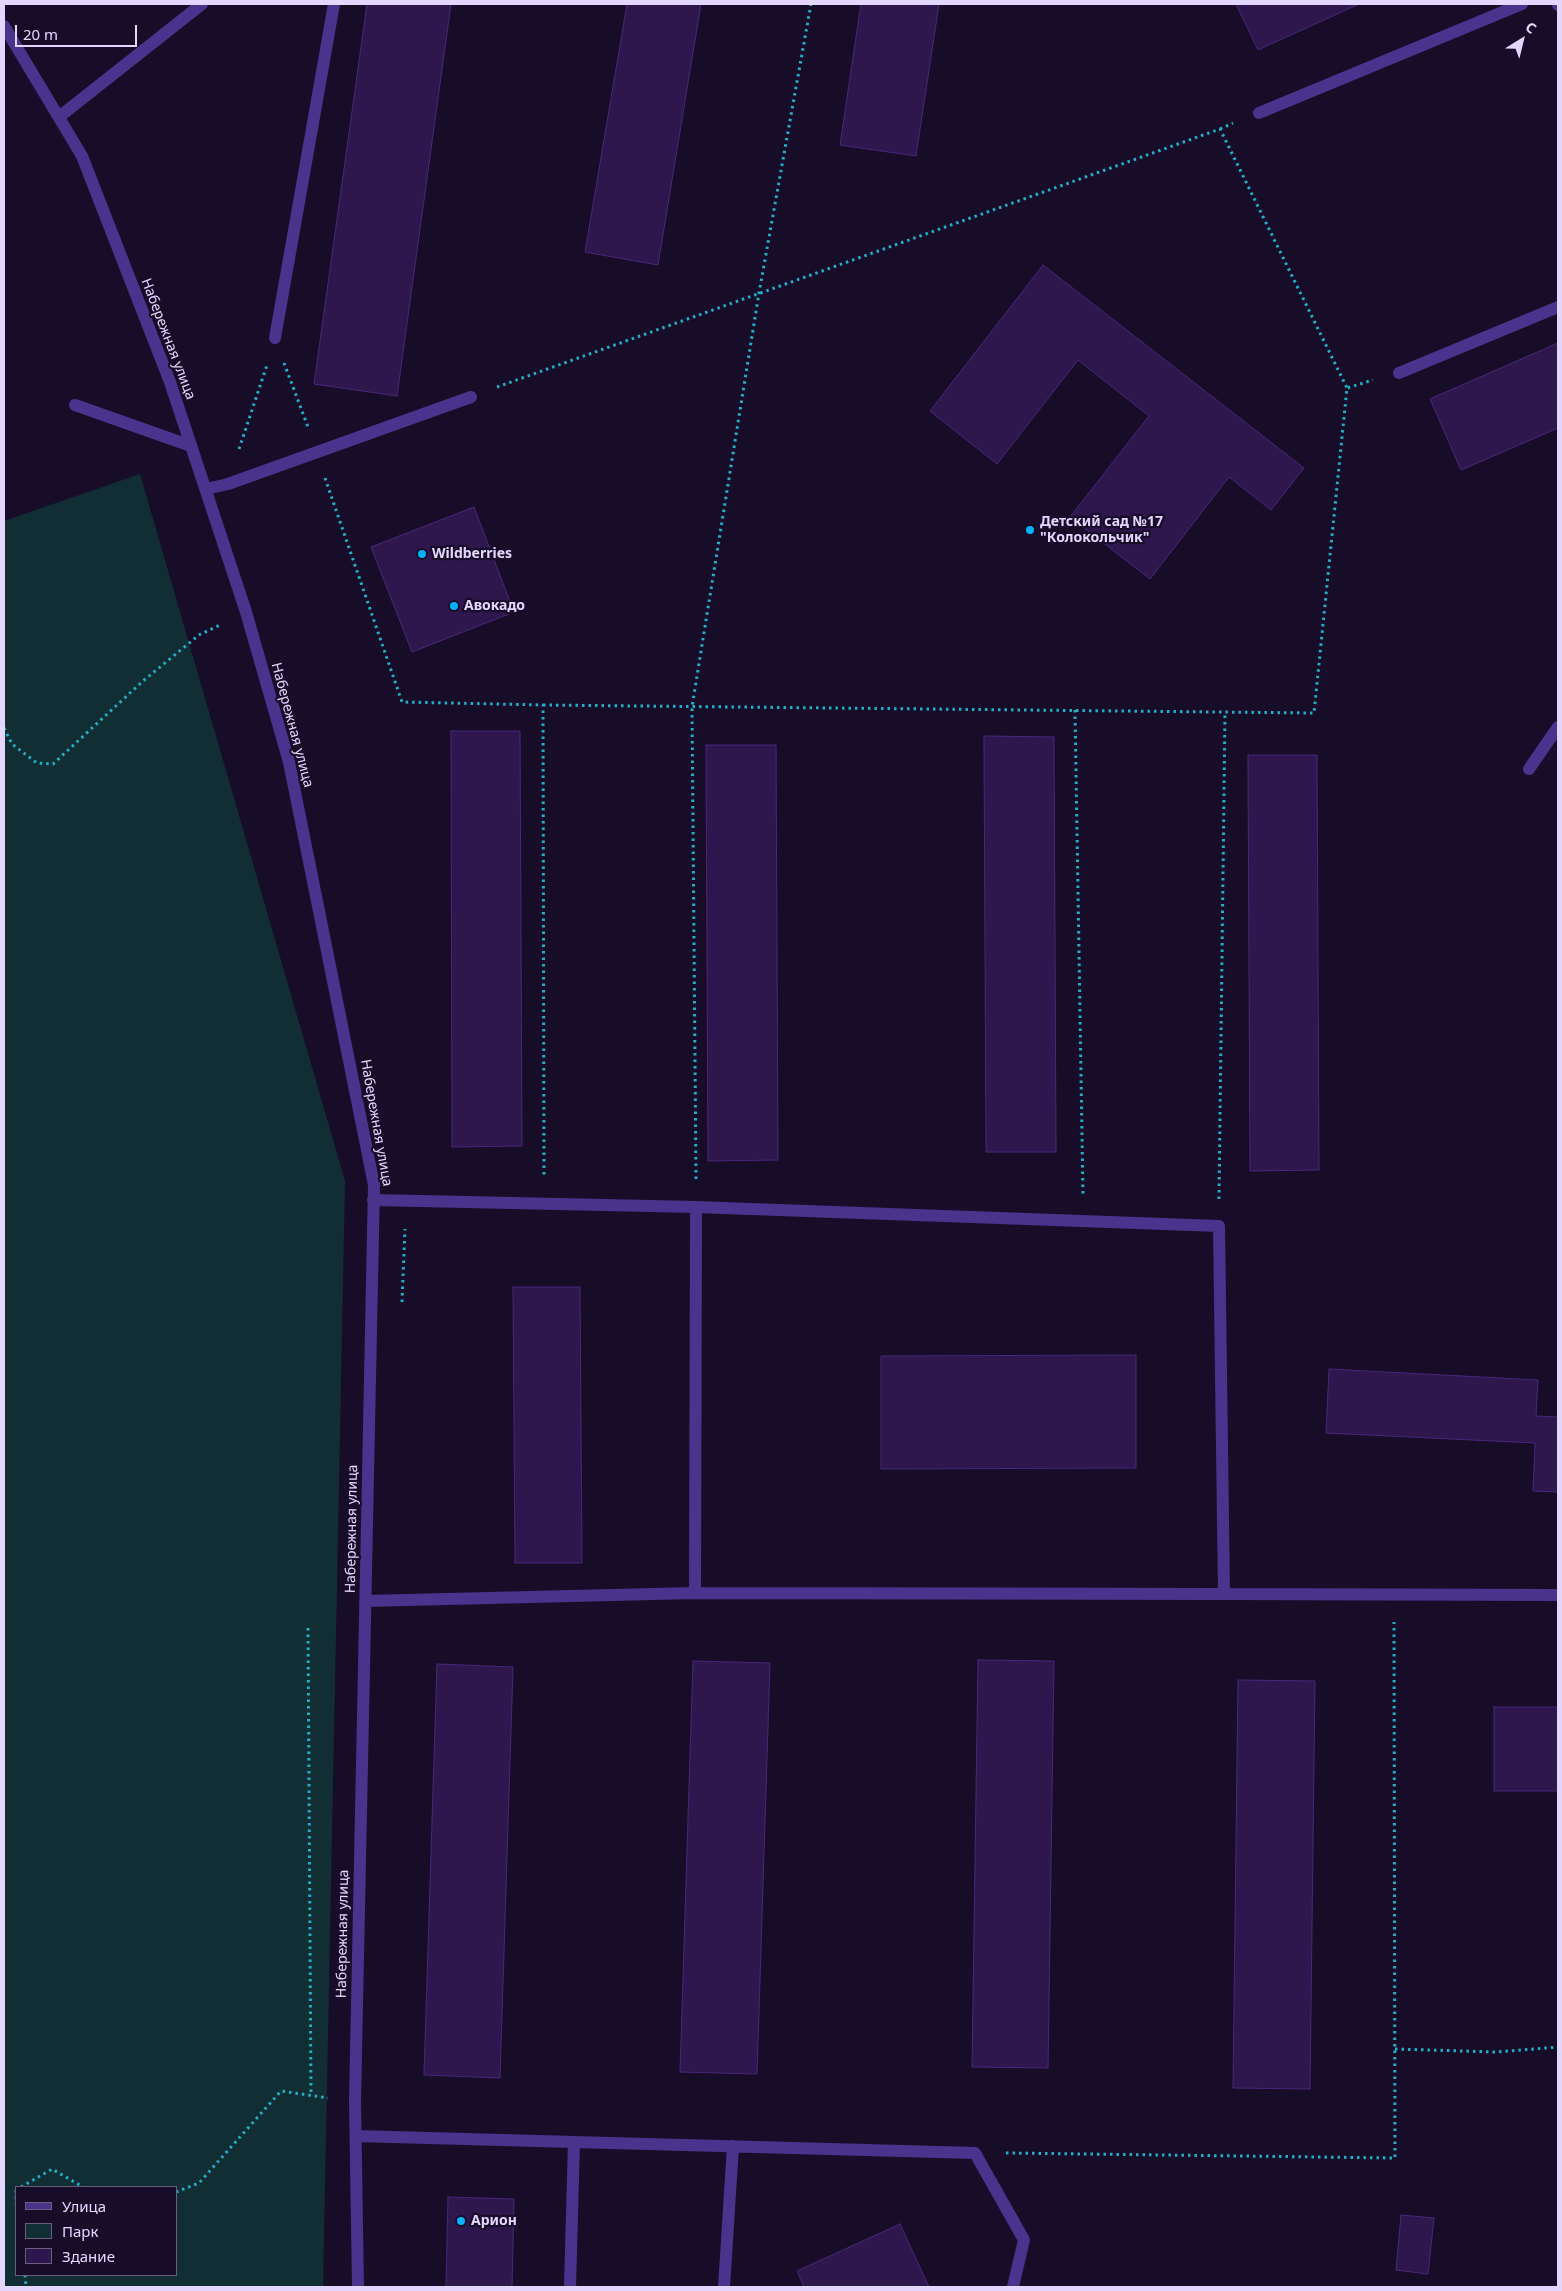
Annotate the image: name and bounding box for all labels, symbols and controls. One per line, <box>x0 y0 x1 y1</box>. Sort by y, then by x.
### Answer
scale bar <box>18 15 140 47</box>
north arrow <box>1497 15 1547 65</box>
text: С <box>1522 17 1540 38</box>
text: 20 m <box>23 24 58 44</box>
street label: Набережная улица <box>137 276 199 402</box>
place label: Детский сад №17 "Колокольчик" <box>1040 514 1163 546</box>
marker: Детский сад №17 "Колокольчик" <box>1024 524 1036 536</box>
place label: Wildberries <box>432 546 512 562</box>
marker: Wildberries <box>416 548 428 560</box>
place label: Авокадо <box>464 598 525 614</box>
marker: Авокадо <box>448 600 460 612</box>
street label: Набережная улица <box>267 661 317 789</box>
street label: Набережная улица <box>357 1058 395 1188</box>
street label: Набережная улица <box>342 1465 362 1593</box>
street label: Набережная улица <box>333 1870 353 1998</box>
legend <box>15 2186 178 2276</box>
text: Улица <box>62 2196 106 2216</box>
place label: Арион <box>471 2213 517 2229</box>
marker: Арион <box>455 2215 467 2227</box>
text: Парк <box>62 2221 98 2241</box>
text: Здание <box>62 2246 115 2266</box>

